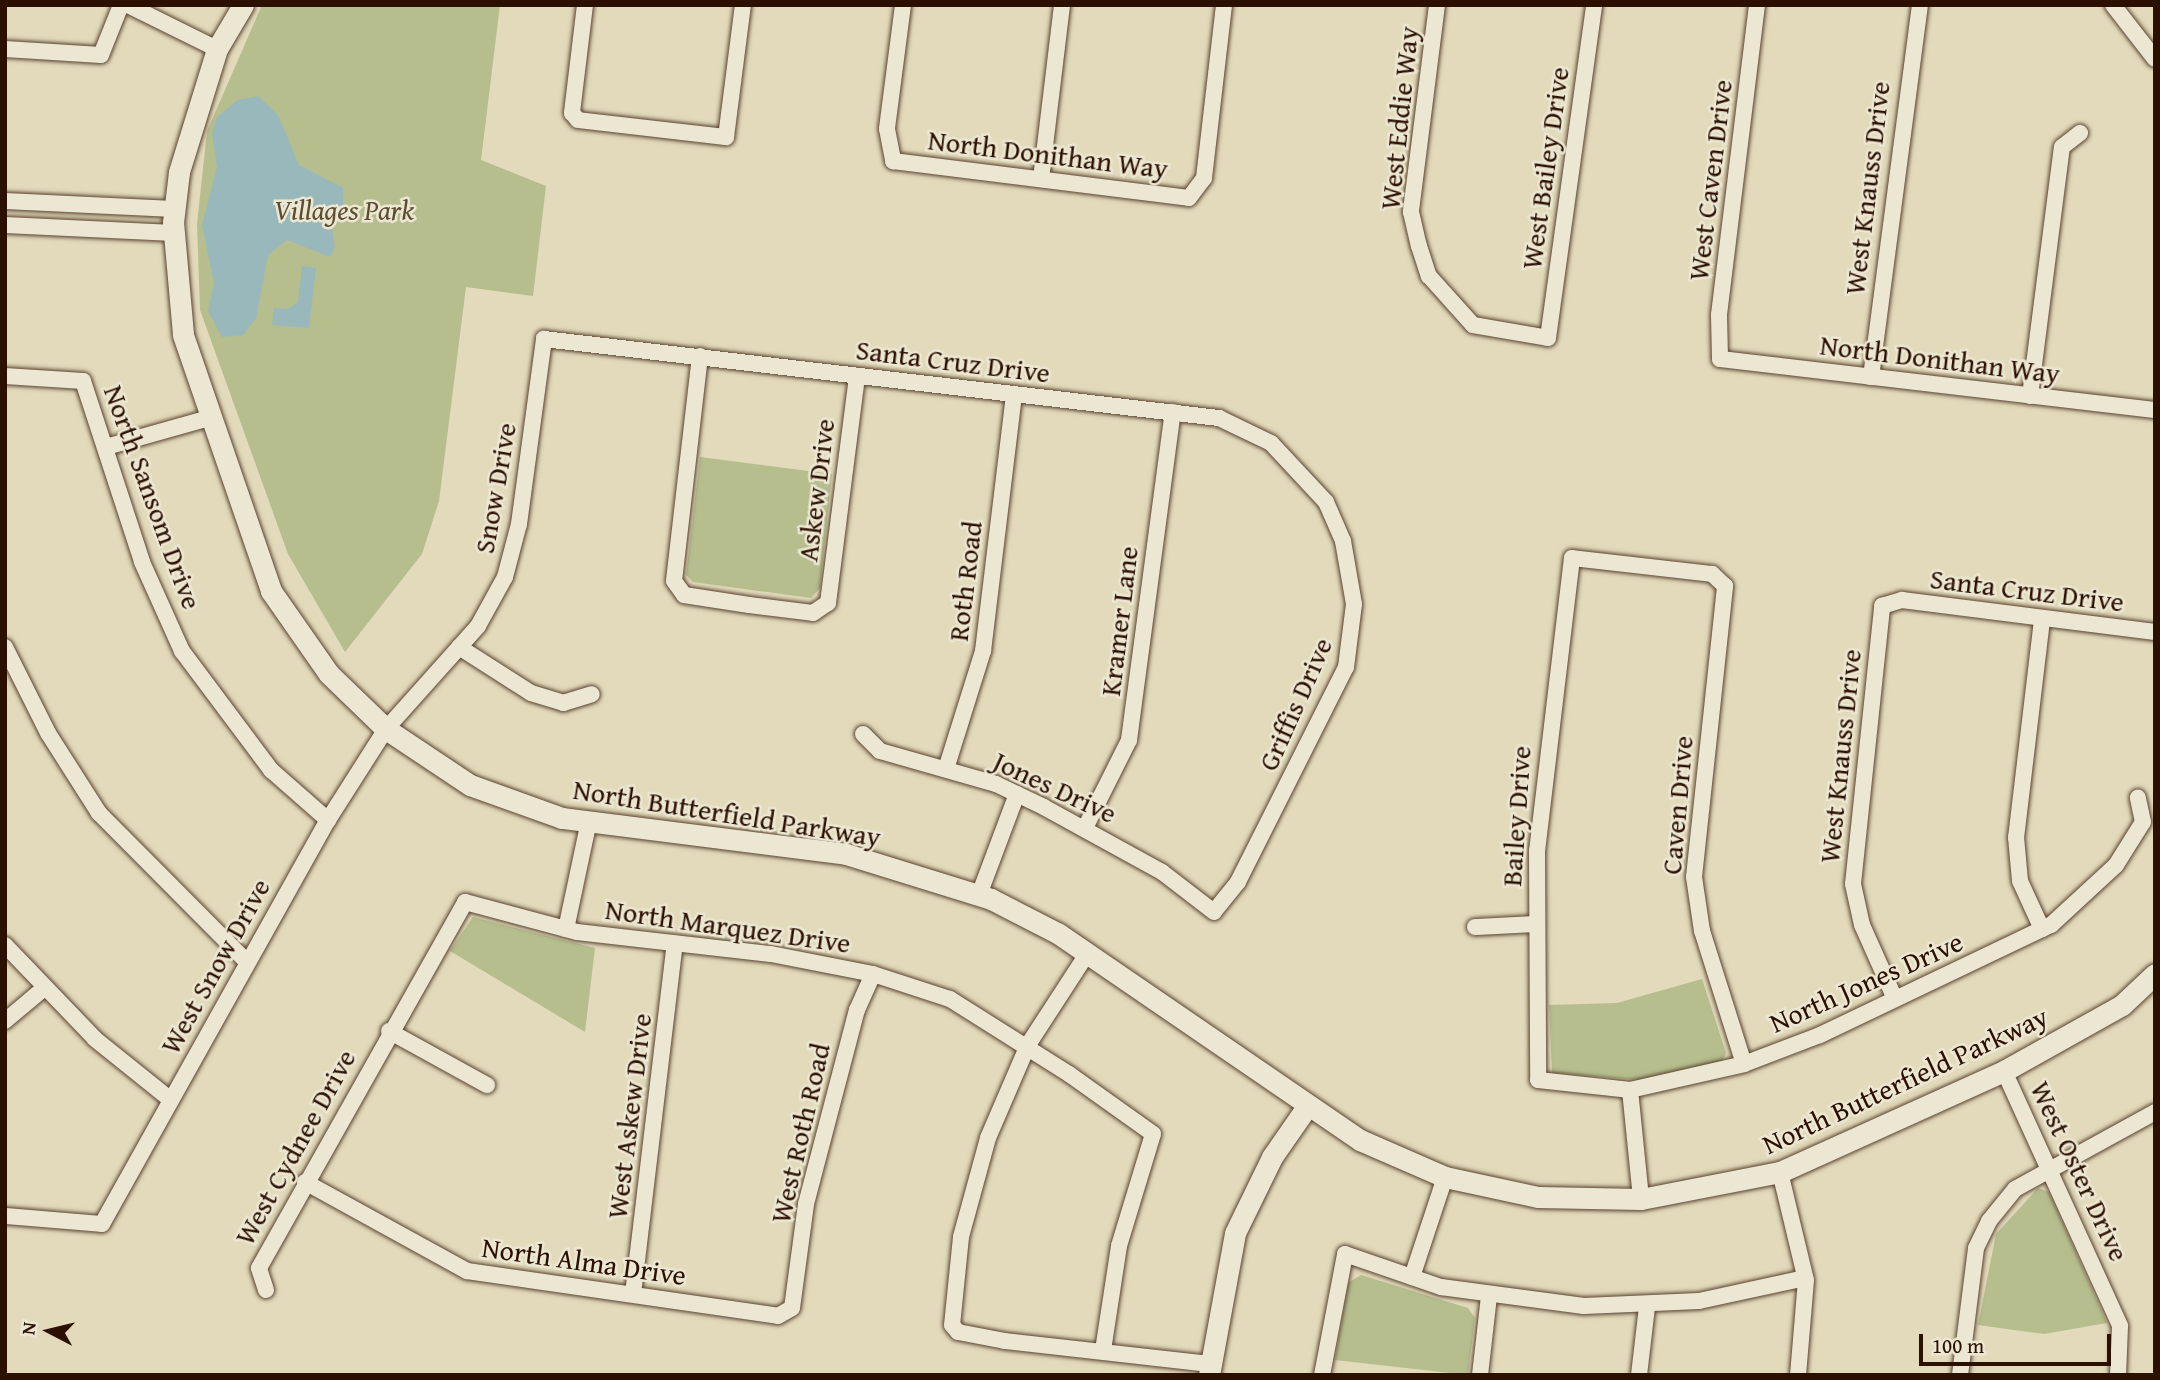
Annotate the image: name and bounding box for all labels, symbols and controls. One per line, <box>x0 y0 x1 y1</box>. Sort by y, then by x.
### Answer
street label: West Eddie Way <box>1373 25 1425 211</box>
street label: West Bailey Drive <box>1514 65 1576 271</box>
street label: West Caven Drive <box>1681 78 1739 282</box>
street label: West Knauss Drive <box>1837 79 1897 297</box>
street label: North Donithan Way <box>926 123 1170 185</box>
park label: Villages Park <box>274 193 414 227</box>
street label: North Donithan Way <box>1818 328 2062 390</box>
street label: Santa Cruz Drive <box>854 332 1052 390</box>
street label: North Sansom Drive <box>97 380 209 614</box>
street label: Askew Drive <box>791 417 841 563</box>
street label: Snow Drive <box>467 420 523 556</box>
street label: Roth Road <box>941 519 989 643</box>
street label: Kramer Lane <box>1093 544 1145 698</box>
street label: Santa Cruz Drive <box>1928 561 2126 619</box>
street label: Griffis Drive <box>1251 632 1339 776</box>
street label: West Knauss Drive <box>1812 647 1868 865</box>
street label: Caven Drive <box>1654 734 1700 876</box>
street label: Jones Drive <box>988 744 1122 830</box>
street label: Bailey Drive <box>1494 745 1538 887</box>
street label: North Butterfield Parkway <box>571 772 883 854</box>
street label: West Snow Drive <box>153 873 277 1059</box>
street label: North Marquez Drive <box>603 892 853 960</box>
street label: North Jones Drive <box>1764 924 1968 1040</box>
street label: North Butterfield Parkway <box>1757 999 2053 1161</box>
street label: West Askew Drive <box>600 1011 658 1221</box>
street label: West Roth Road <box>763 1040 837 1226</box>
street label: West Cydnee Drive <box>227 1043 363 1251</box>
street label: West Oster Drive <box>2024 1076 2136 1266</box>
street label: North Alma Drive <box>480 1230 688 1292</box>
north arrow <box>14 1296 84 1366</box>
text: N <box>13 1320 43 1336</box>
scale bar <box>1922 1320 2114 1364</box>
text: 100 m <box>1932 1330 1984 1361</box>

